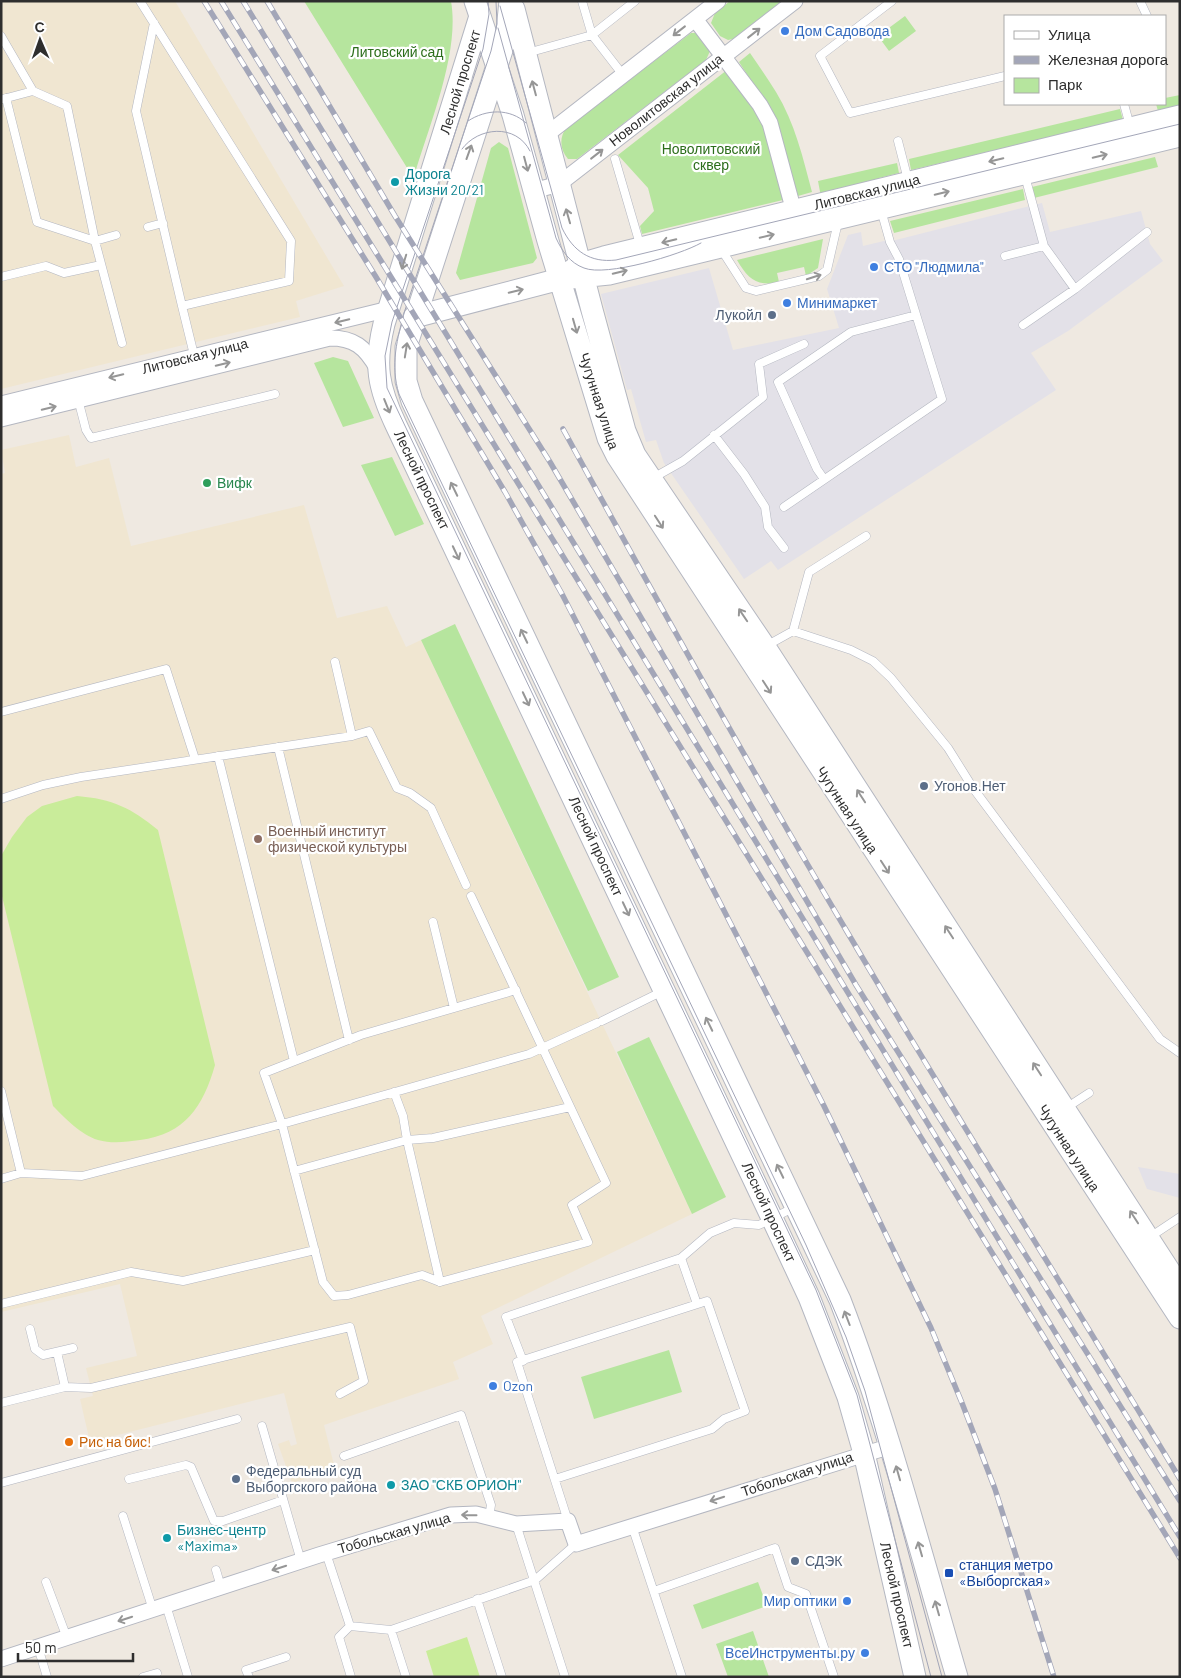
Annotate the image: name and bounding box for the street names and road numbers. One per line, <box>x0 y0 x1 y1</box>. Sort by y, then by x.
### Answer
street label: Лесной проспект <box>436 27 484 136</box>
street label: Новолитовская улица <box>605 50 726 149</box>
street label: Литовская улица <box>812 170 922 213</box>
street label: Литовская улица <box>140 334 250 377</box>
street label: Чугунная улица <box>576 350 623 451</box>
street label: Лесной проспект <box>391 427 454 533</box>
street label: Чугунная улица <box>813 763 882 857</box>
street label: Лесной проспект <box>566 793 627 899</box>
street label: Чугунная улица <box>1035 1101 1104 1195</box>
street label: Лесной проспект <box>739 1159 800 1265</box>
street label: Тобольская улица <box>739 1447 855 1500</box>
street label: Тобольская улица <box>336 1508 452 1557</box>
street label: Лесной проспект <box>877 1540 918 1650</box>

